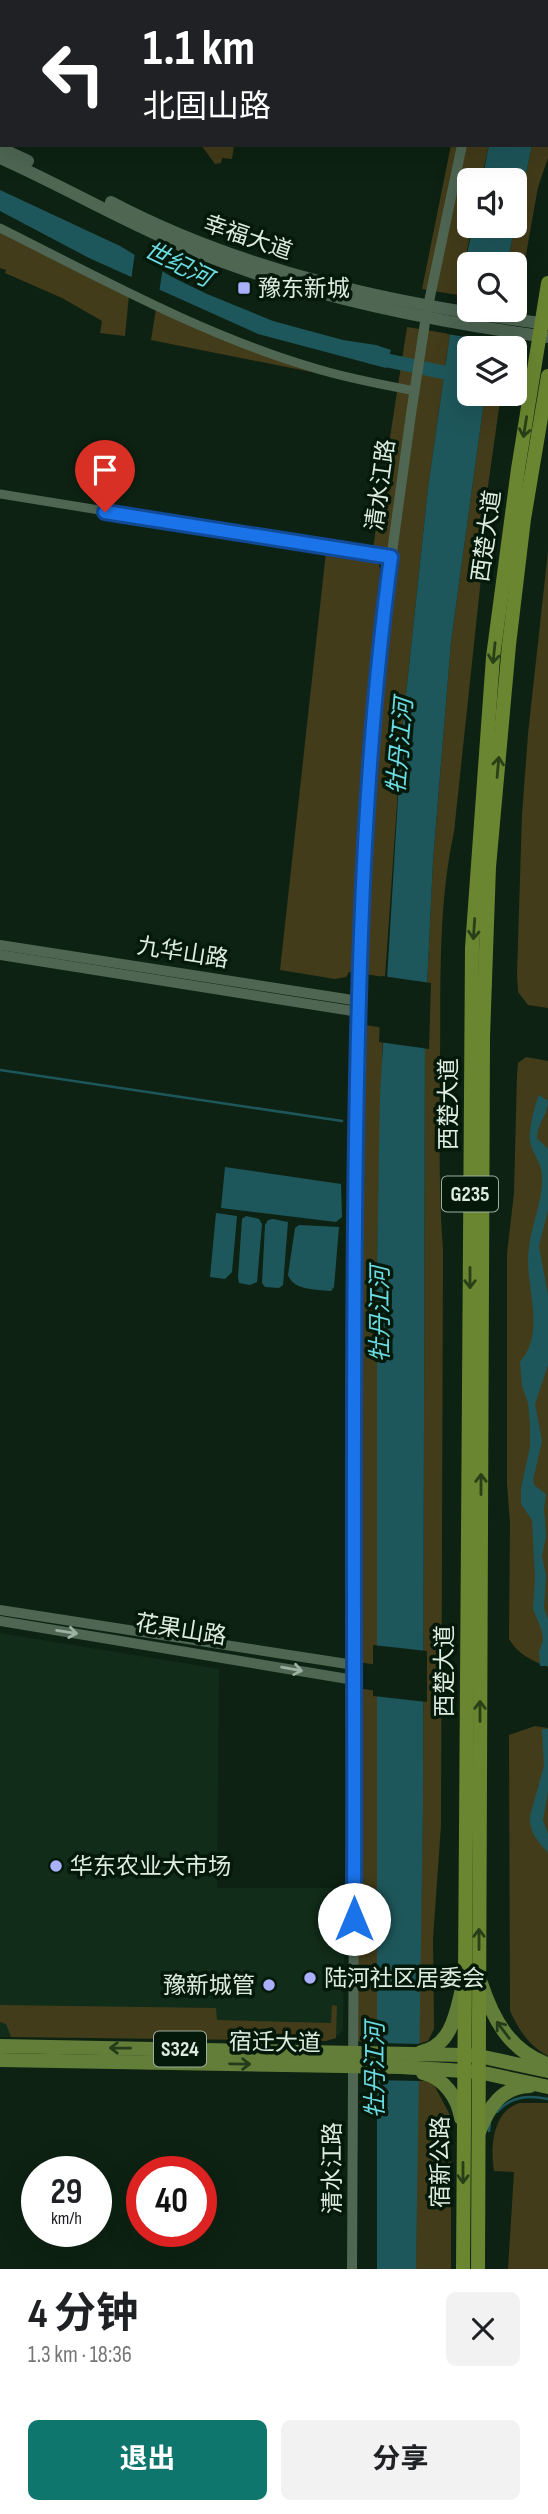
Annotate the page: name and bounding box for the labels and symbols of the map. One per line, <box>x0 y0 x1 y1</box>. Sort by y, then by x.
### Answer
street label: 幸福大道 <box>200 210 296 266</box>
water label: 世纪河 <box>139 236 220 295</box>
place label: 豫东新城 <box>258 275 350 303</box>
marker: 豫东新城 <box>236 280 252 296</box>
one-way arrow <box>518 415 531 438</box>
street label: 清水江路 <box>361 438 401 533</box>
pin <box>75 440 135 512</box>
street label: 西楚大道 <box>467 489 507 584</box>
one-way arrow <box>487 641 500 664</box>
water label: 牡丹江河 <box>382 693 419 795</box>
one-way arrow <box>492 756 505 779</box>
one-way arrow <box>467 917 480 939</box>
street label: 九华山路 <box>135 932 230 974</box>
street label: 西楚大道 <box>435 1058 463 1150</box>
road number: G235 <box>442 1176 498 1212</box>
water label: 牡丹江河 <box>366 1262 395 1362</box>
one-way arrow <box>463 1267 477 1290</box>
one-way arrow <box>474 1473 488 1496</box>
street label: 花果山路 <box>133 1609 228 1651</box>
street label: 西楚大道 <box>431 1625 459 1717</box>
one-way arrow <box>55 1626 78 1639</box>
one-way arrow <box>280 1663 303 1676</box>
one-way arrow <box>473 1700 487 1723</box>
place label: 华东农业大市场 <box>70 1853 231 1881</box>
marker: 华东农业大市场 <box>48 1858 64 1874</box>
position arrow <box>317 1882 391 1956</box>
one-way arrow <box>473 1928 486 1951</box>
place label: 陆河社区居委会 <box>324 1965 485 1993</box>
marker: 陆河社区居委会 <box>302 1970 318 1986</box>
place label: 豫新城管 <box>163 1972 255 2000</box>
marker: 豫新城管 <box>261 1977 277 1993</box>
water label: 牡丹江河 <box>361 2018 390 2118</box>
one-way arrow <box>496 2022 511 2040</box>
street label: 宿迁大道 <box>229 2028 321 2058</box>
road number: S324 <box>154 2032 206 2066</box>
one-way arrow <box>108 2041 131 2055</box>
one-way arrow <box>228 2058 251 2071</box>
street label: 宿新公路 <box>427 2116 455 2208</box>
street label: 清水江路 <box>319 2122 347 2214</box>
speed limit sign: 40 <box>126 2156 217 2247</box>
one-way arrow <box>456 2161 470 2184</box>

